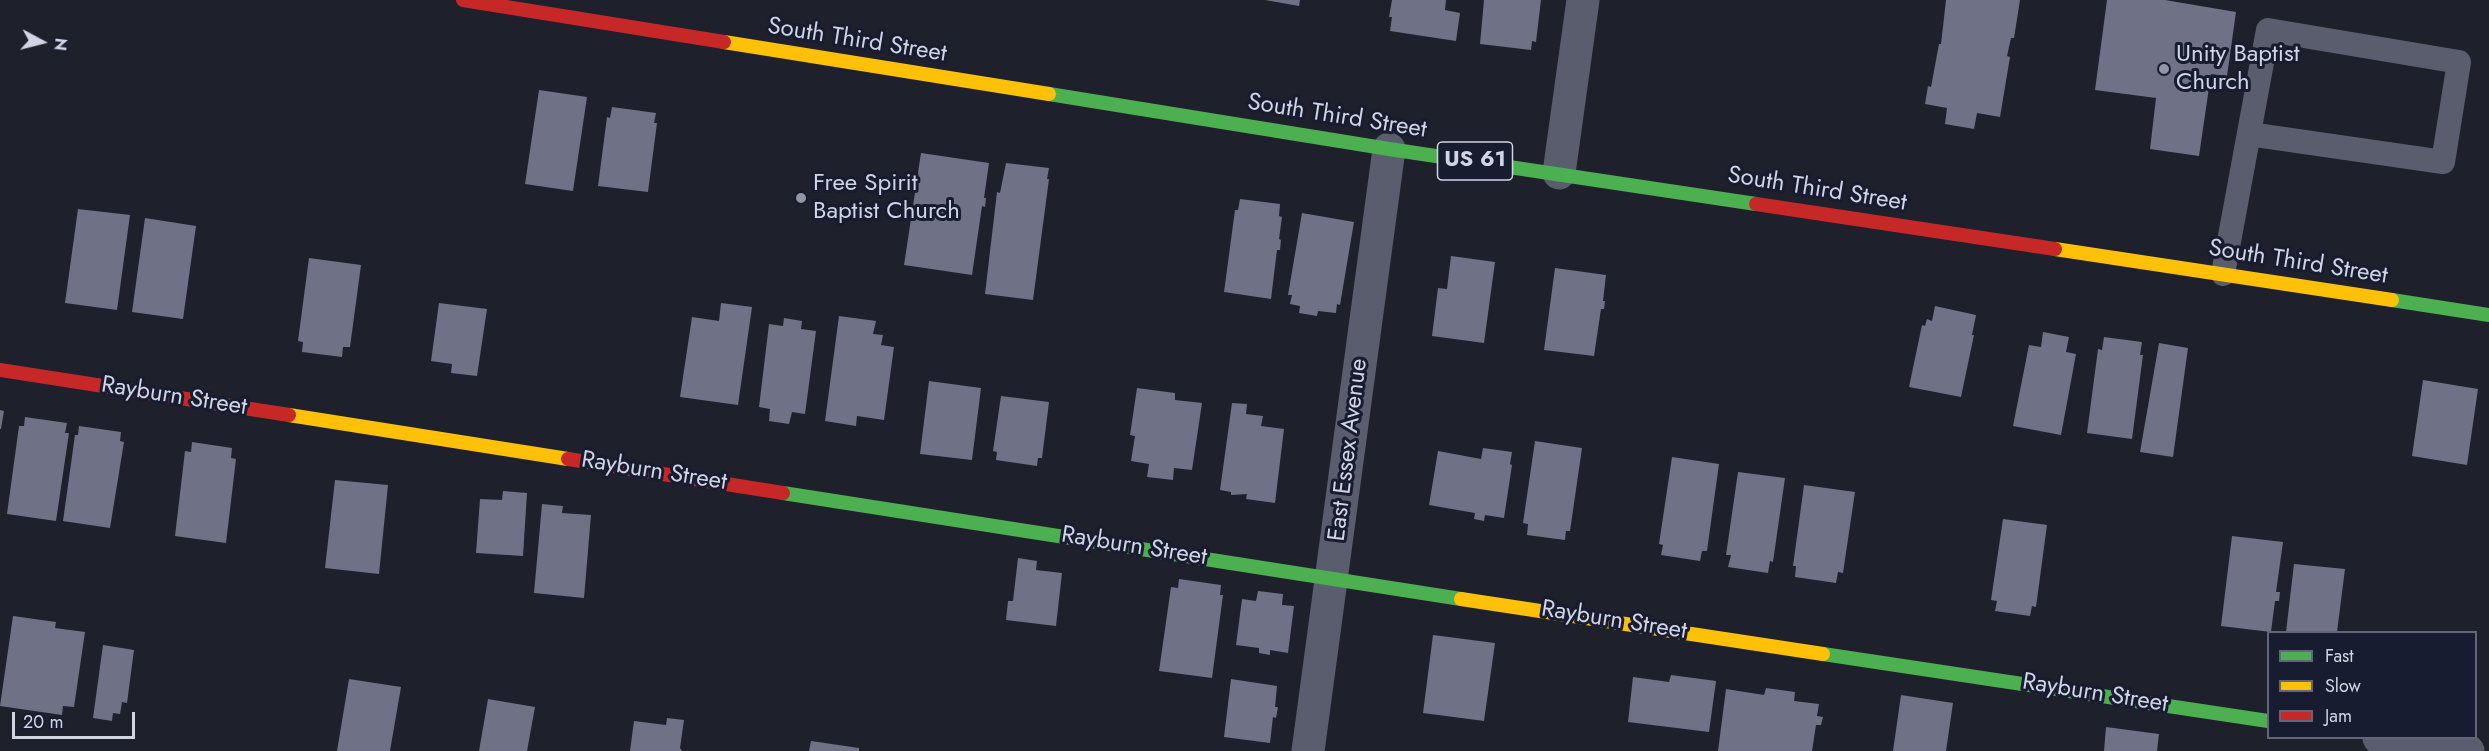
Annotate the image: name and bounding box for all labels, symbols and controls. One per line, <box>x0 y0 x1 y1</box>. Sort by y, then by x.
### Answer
north arrow <box>12 12 72 72</box>
street label: South Third Street <box>765 13 949 69</box>
text: N <box>48 37 73 52</box>
place label: Unity Baptist Church <box>2176 41 2299 97</box>
marker: Unity Baptist Church <box>2157 62 2171 76</box>
street label: South Third Street <box>1245 89 1429 145</box>
road number: US 61 <box>1438 142 1512 180</box>
street label: South Third Street <box>1725 162 1909 218</box>
place label: Free Spirit Baptist Church <box>813 170 960 226</box>
marker: Free Spirit Baptist Church <box>794 191 808 205</box>
street label: South Third Street <box>2206 235 2390 291</box>
street label: East Essex Avenue <box>1323 357 1375 543</box>
street label: Rayburn Street <box>99 371 249 423</box>
street label: Rayburn Street <box>579 446 729 498</box>
street label: Rayburn Street <box>1059 521 1209 573</box>
street label: Rayburn Street <box>1539 595 1689 647</box>
legend <box>2267 631 2477 739</box>
text: Fast <box>2325 643 2354 669</box>
street label: Rayburn Street <box>2020 668 2170 720</box>
text: Slow <box>2325 673 2361 699</box>
scale bar <box>15 700 138 738</box>
text: Jam <box>2325 703 2352 729</box>
text: 20 m <box>23 709 63 735</box>

